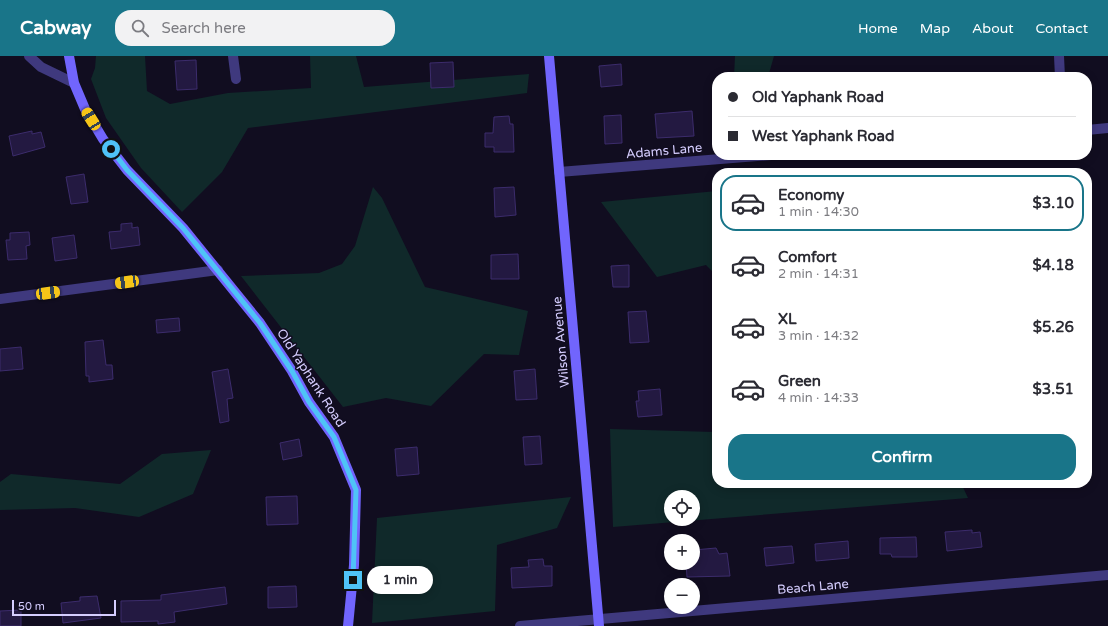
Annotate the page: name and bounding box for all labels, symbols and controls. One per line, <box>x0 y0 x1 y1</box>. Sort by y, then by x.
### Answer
search box <box>115 10 395 46</box>
text: Cabway <box>20 17 91 39</box>
icon: search <box>129 17 151 39</box>
text: Search here <box>161 19 246 37</box>
text: Home <box>858 20 898 37</box>
text: Map <box>920 20 950 37</box>
text: About <box>972 20 1014 37</box>
text: Contact <box>1036 20 1088 37</box>
text: Old Yaphank Road <box>752 88 884 106</box>
car <box>80 106 102 132</box>
text: West Yaphank Road <box>752 127 895 145</box>
route start <box>102 140 120 158</box>
street label: Adams Lane <box>625 140 703 162</box>
icon: car <box>730 185 766 221</box>
text: Economy <box>778 186 844 204</box>
text: $3.10 <box>1033 194 1074 212</box>
text: 1 min · 14:30 <box>778 204 859 220</box>
icon: car <box>730 247 766 283</box>
text: Comfort <box>778 248 837 266</box>
text: $4.18 <box>1033 256 1074 274</box>
text: 2 min · 14:31 <box>778 266 859 282</box>
car <box>114 274 140 290</box>
car <box>35 285 61 301</box>
street label: Wilson Avenue <box>549 296 573 388</box>
icon: car <box>730 309 766 345</box>
text: XL <box>778 310 797 328</box>
text: $5.26 <box>1033 318 1074 336</box>
street label: Old Yaphank Road <box>273 326 349 430</box>
text: 3 min · 14:32 <box>778 328 859 344</box>
icon: car <box>730 371 766 407</box>
text: Green <box>778 372 821 390</box>
text: $3.51 <box>1033 380 1074 398</box>
text: 4 min · 14:33 <box>778 390 859 406</box>
button: Confirm <box>728 434 1076 480</box>
map controls <box>664 490 700 614</box>
button: locate <box>664 490 700 526</box>
button: + <box>664 534 700 570</box>
callout: 1 min <box>367 566 433 594</box>
route end <box>344 571 362 589</box>
text: 1 min <box>383 572 417 588</box>
street label: Beach Lane <box>776 576 850 598</box>
button: − <box>664 578 700 614</box>
scale bar <box>12 598 116 617</box>
text: 50 m <box>18 600 45 613</box>

